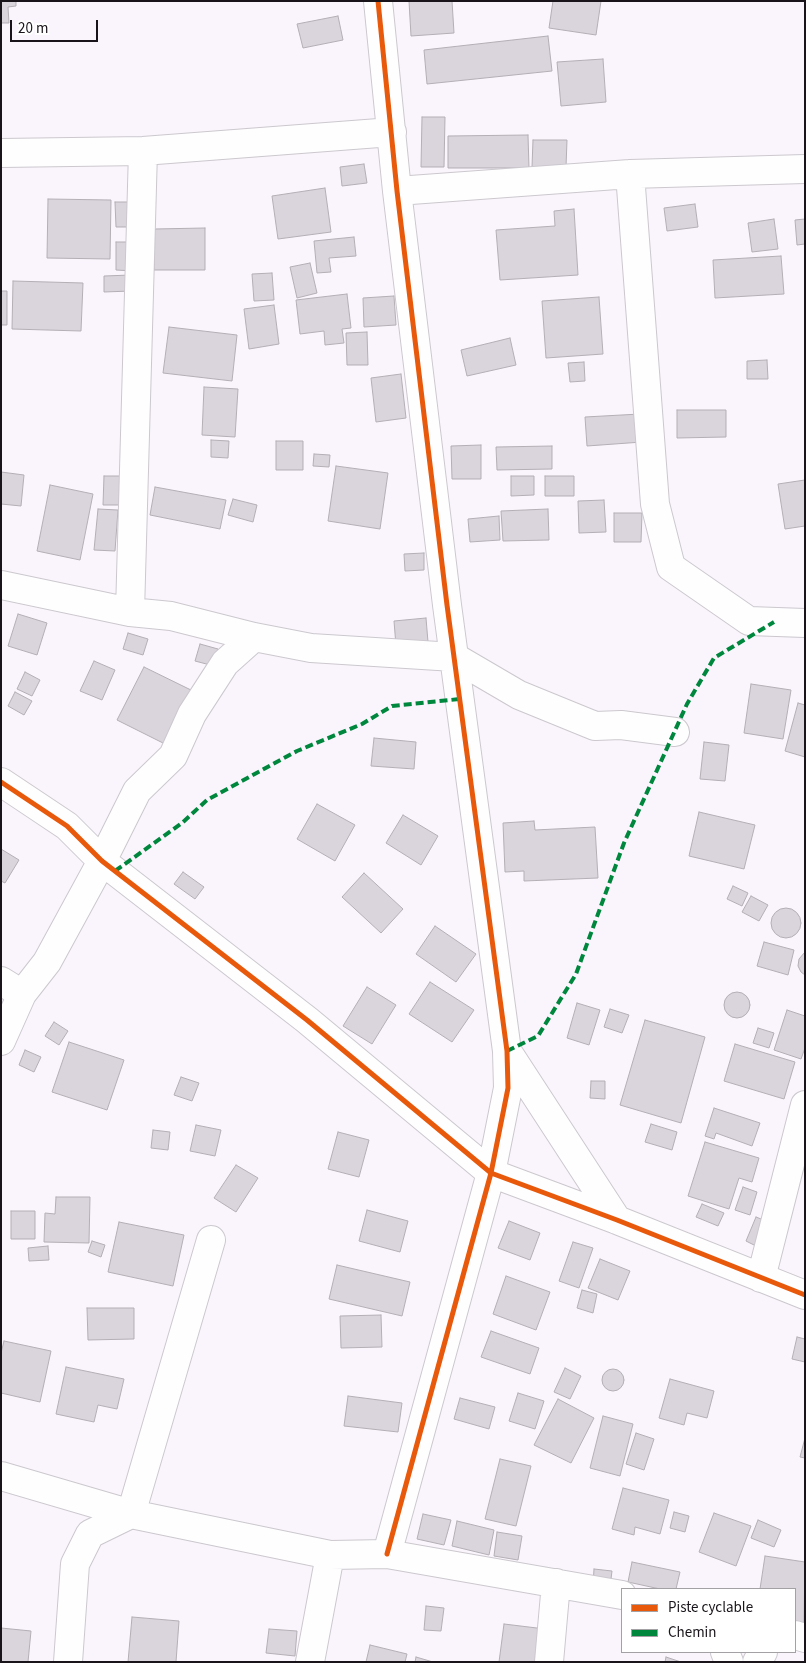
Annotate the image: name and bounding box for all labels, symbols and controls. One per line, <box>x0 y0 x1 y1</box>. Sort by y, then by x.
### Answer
scale bar <box>12 10 100 42</box>
text: 20 m <box>18 18 48 39</box>
legend <box>621 1588 796 1653</box>
text: Piste cyclable <box>668 1597 753 1618</box>
text: Chemin <box>668 1622 717 1643</box>

